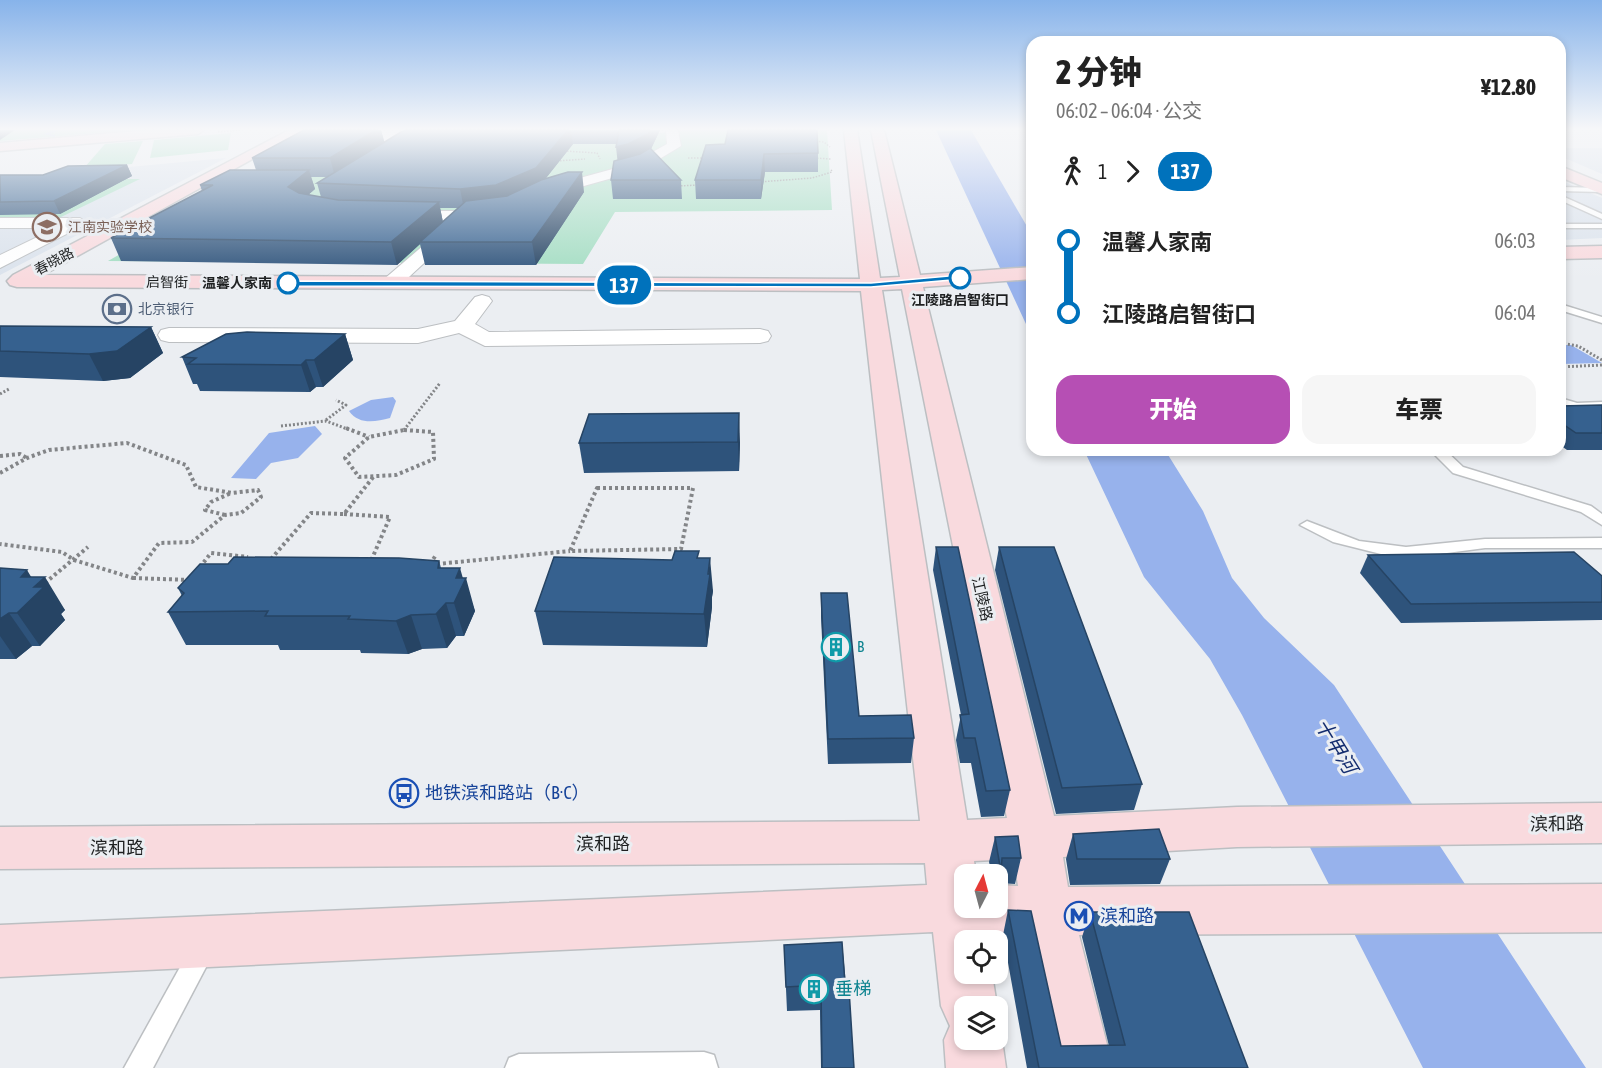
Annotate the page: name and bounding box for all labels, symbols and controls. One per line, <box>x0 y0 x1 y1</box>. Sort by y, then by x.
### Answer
text: 2 分钟 <box>1056 53 1142 91</box>
text: ¥12.80 <box>1481 74 1536 100</box>
text: 06:02 – 06:04 · 公交 <box>1056 99 1202 122</box>
icon: walk <box>1056 155 1089 188</box>
icon: forward <box>1116 155 1149 188</box>
text: 137 <box>1170 159 1200 183</box>
text: 1 <box>1098 160 1107 183</box>
school or university icon: 江南实验学校 <box>31 211 63 243</box>
place label: 江南实验学校 <box>68 219 152 235</box>
text: 温馨人家南 <box>1102 229 1212 255</box>
text: 06:03 <box>1494 229 1536 252</box>
street label: 春晓路 <box>32 244 76 278</box>
line badge: 137 <box>590 266 658 304</box>
marker: 江陵路启智街口 <box>949 267 971 289</box>
marker: 温馨人家南 <box>277 272 299 294</box>
text: 137 <box>609 273 639 297</box>
street label: 启智街 <box>146 274 188 290</box>
place label: 温馨人家南 <box>202 275 272 291</box>
place label: 江陵路启智街口 <box>911 292 1009 308</box>
bank icon: 北京银行 <box>101 293 133 325</box>
place label: 北京银行 <box>138 301 194 317</box>
text: 江陵路启智街口 <box>1102 301 1256 327</box>
text: 06:04 <box>1494 301 1536 324</box>
button: 开始 <box>1056 375 1290 444</box>
button: 车票 <box>1302 375 1536 444</box>
street label: 江陵路 <box>969 575 996 623</box>
building icon: B <box>820 631 852 663</box>
place label: B <box>857 638 864 655</box>
water label: 十甲河 <box>1311 714 1364 781</box>
bus stop icon: 地铁滨和路站（B·C） <box>388 777 420 809</box>
place label: 地铁滨和路站（B·C） <box>425 782 589 803</box>
street label: 滨和路 <box>1530 813 1584 834</box>
street label: 滨和路 <box>576 833 630 854</box>
street label: 滨和路 <box>90 837 144 858</box>
north arrow <box>954 864 1008 918</box>
map controls <box>954 864 1008 1050</box>
metro station icon: 滨和路 <box>1063 900 1095 932</box>
place label: 滨和路 <box>1100 905 1154 926</box>
button: locate <box>954 930 1008 984</box>
building icon: 垂梯 <box>798 973 830 1005</box>
place label: 垂梯 <box>835 978 871 999</box>
button: layers <box>954 996 1008 1050</box>

